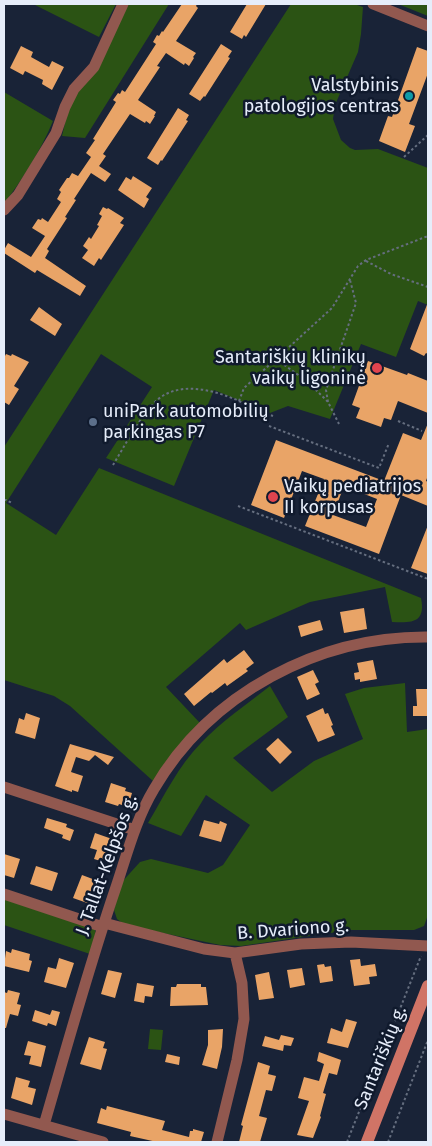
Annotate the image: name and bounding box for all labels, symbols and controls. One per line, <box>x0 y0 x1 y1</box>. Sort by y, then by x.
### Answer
place label: Valstybinis patologijos centras <box>244 75 399 118</box>
marker: Valstybinis patologijos centras <box>403 90 415 102</box>
place label: Santariškių klinikų vaikų ligoninė <box>215 347 366 389</box>
marker: Santariškių klinikų vaikų ligoninė <box>370 361 384 375</box>
place label: uniPark automobilių parkingas P7 <box>103 401 269 444</box>
marker: uniPark automobilių parkingas P7 <box>87 416 99 428</box>
place label: Vaikų pediatrijos II korpusas <box>284 476 421 518</box>
marker: Vaikų pediatrijos II korpusas <box>266 490 280 504</box>
street label: J. Tallat-Kelpšos g. <box>72 792 142 938</box>
street label: B. Dvariono g. <box>236 915 350 945</box>
street label: Santariškių g. <box>350 1003 412 1113</box>

